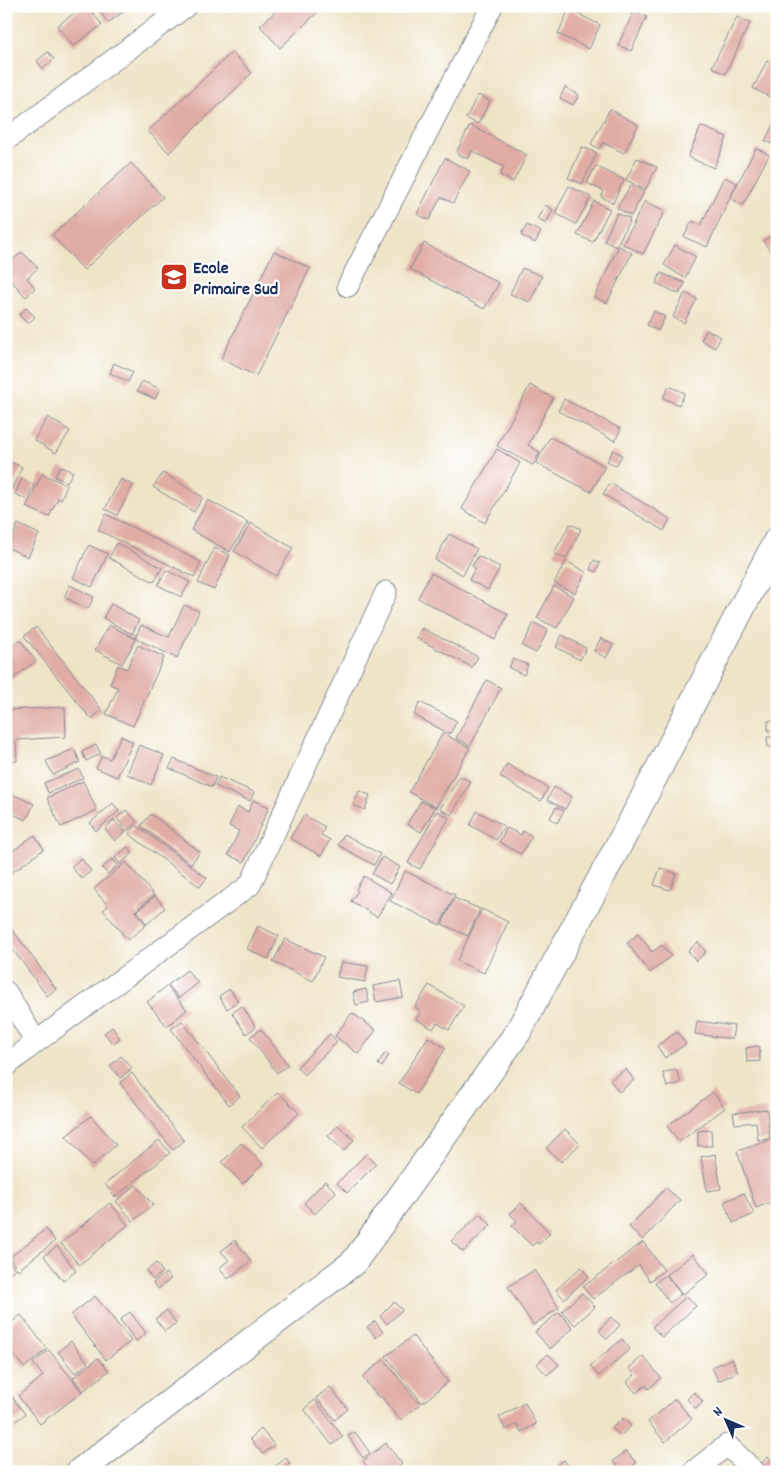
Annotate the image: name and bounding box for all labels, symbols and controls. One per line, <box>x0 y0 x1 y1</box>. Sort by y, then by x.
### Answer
place label: Ecole Primaire Sud <box>193 257 278 303</box>
school or university icon: Ecole Primaire Sud <box>159 262 189 292</box>
north arrow <box>700 1396 750 1446</box>
text: N <box>709 1403 728 1422</box>

